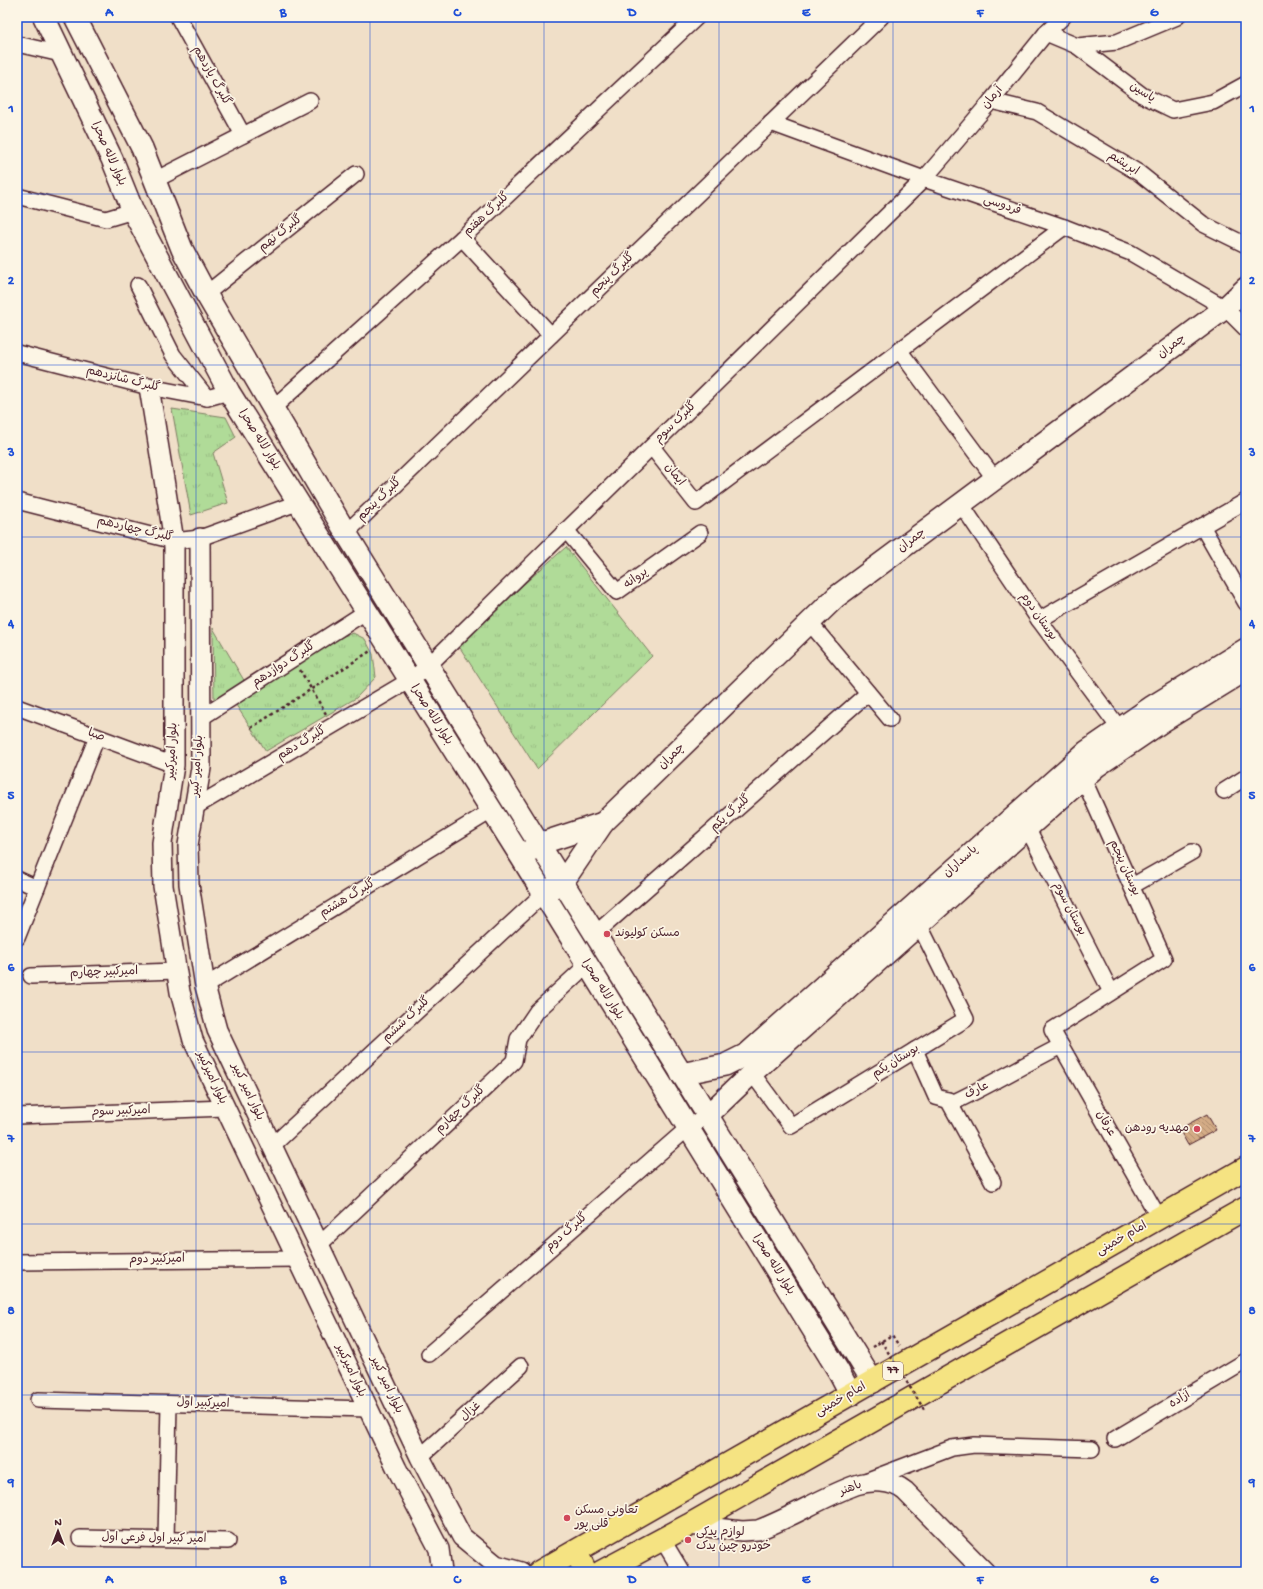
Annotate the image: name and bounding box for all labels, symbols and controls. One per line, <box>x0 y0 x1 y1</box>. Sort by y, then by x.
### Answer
text: A <box>104 6 114 21</box>
text: B <box>279 6 288 21</box>
text: C <box>452 6 462 21</box>
text: D <box>627 6 637 21</box>
text: E <box>802 6 811 21</box>
text: F <box>976 6 985 21</box>
text: G <box>1150 6 1159 21</box>
street label: گلبرگ یازدهم <box>189 43 235 108</box>
street label: یاسین <box>1127 80 1157 106</box>
street label: آرمان <box>979 82 1007 112</box>
text: 1 <box>7 102 14 117</box>
text: 1 <box>1248 102 1255 117</box>
street label: بلوار لاله صحرا <box>88 120 128 188</box>
street label: ابریشم <box>1105 149 1141 179</box>
street label: گلبرگ هفتم <box>460 189 513 240</box>
street label: فردوسی <box>981 193 1023 219</box>
street label: گلبرگ نهم <box>255 211 306 255</box>
street label: گلبرگ پنجم <box>587 249 638 299</box>
text: 2 <box>8 274 15 289</box>
text: 2 <box>1249 274 1256 289</box>
street label: چمران <box>1155 332 1189 362</box>
street label: گلبرگ شانزدهم <box>85 362 162 396</box>
street label: گلبرک سوم <box>651 398 700 446</box>
street label: بلوار لاله صحرا <box>235 407 283 473</box>
text: 3 <box>7 446 15 461</box>
text: 3 <box>1248 446 1256 461</box>
street label: ایمان <box>661 461 687 489</box>
street label: گلبرگ پنجم <box>354 474 405 524</box>
street label: گلبرگ چهاردهم <box>96 512 175 546</box>
street label: چمران <box>895 526 929 556</box>
street label: پروانه <box>621 566 651 592</box>
street label: بوستان دوم <box>1016 590 1060 644</box>
text: 4 <box>7 617 15 632</box>
text: 4 <box>1248 617 1256 632</box>
street label: گلبرگ دوازدهم <box>249 638 318 691</box>
street label: بلوار لاله صحرا <box>407 682 455 748</box>
street label: بلوار امیرکبیر <box>164 722 181 781</box>
street label: گلبرگ دهم <box>274 722 329 764</box>
street label: صبا <box>86 726 106 746</box>
street label: بلوار امیر کبیر <box>189 735 207 798</box>
street label: چمران <box>656 741 688 773</box>
text: 5 <box>8 789 15 804</box>
text: 5 <box>1249 789 1256 804</box>
street label: گلبرگ یکم <box>707 791 754 835</box>
street label: بوستان پنجم <box>1105 838 1143 898</box>
street label: پاسداران <box>941 843 981 881</box>
street label: گلبرگ هشتم <box>317 875 378 921</box>
street label: بوستان سوم <box>1050 880 1088 938</box>
place label: مسکن کولیوند <box>615 927 680 941</box>
marker: مسکن کولیوند <box>602 929 612 939</box>
street label: بلوار لاله صحرا <box>578 957 626 1023</box>
text: 6 <box>8 961 15 976</box>
text: 6 <box>1249 961 1256 976</box>
street label: امیرکبیر چهارم <box>70 965 138 981</box>
street label: گلبرگ ششم <box>379 993 434 1046</box>
street label: بوستان یکم <box>870 1042 922 1082</box>
street label: بلوار امیرکبیر <box>192 1048 229 1107</box>
street label: بلوار امیر کبیر <box>227 1060 266 1123</box>
street label: عارف <box>963 1079 991 1103</box>
street label: گلبرگ چهارم <box>432 1082 489 1137</box>
street label: امیرکبیر سوم <box>91 1104 151 1120</box>
street label: عرفان <box>1092 1109 1118 1139</box>
place label: مهدیه رودهن <box>1125 1122 1189 1136</box>
marker: مهدیه رودهن <box>1192 1124 1202 1134</box>
text: 7 <box>7 1132 16 1147</box>
text: 7 <box>1248 1132 1257 1147</box>
street label: گلبرگ دوم <box>542 1209 591 1255</box>
street label: امام خمینی <box>1094 1218 1150 1259</box>
street label: بلوار لاله صحرا <box>749 1232 797 1298</box>
street label: امیرکبیر دوم <box>129 1253 185 1267</box>
text: 8 <box>7 1304 15 1319</box>
text: 8 <box>1248 1304 1256 1319</box>
street label: بلوار امیرکبیر <box>331 1341 368 1400</box>
street label: بلوار امیر کبیر <box>366 1353 405 1416</box>
road number: 77 <box>883 1362 903 1380</box>
street label: امام خمینی <box>813 1379 869 1420</box>
street label: آزاده <box>1166 1387 1194 1412</box>
street label: امیرکبیر اول <box>176 1396 230 1412</box>
street label: غزال <box>458 1399 484 1425</box>
text: 9 <box>7 1476 15 1491</box>
text: 9 <box>1248 1476 1256 1491</box>
street label: باهنر <box>837 1479 864 1500</box>
place label: تعاونی مسکن قلی پور <box>574 1504 638 1532</box>
north arrow <box>38 1511 78 1551</box>
marker: تعاونی مسکن قلی پور <box>562 1513 572 1523</box>
text: N <box>54 1517 62 1529</box>
place label: لوازم یدکی خودرو چین یدک <box>696 1526 771 1554</box>
street label: امیر کبیر اول فرعی اول <box>101 1531 207 1547</box>
marker: لوازم یدکی خودرو چین یدک <box>683 1535 693 1545</box>
text: A <box>104 1573 114 1588</box>
text: B <box>279 1573 288 1588</box>
text: C <box>452 1573 462 1588</box>
text: D <box>627 1573 637 1588</box>
text: E <box>802 1573 811 1588</box>
text: F <box>976 1573 985 1588</box>
text: G <box>1150 1573 1159 1588</box>

